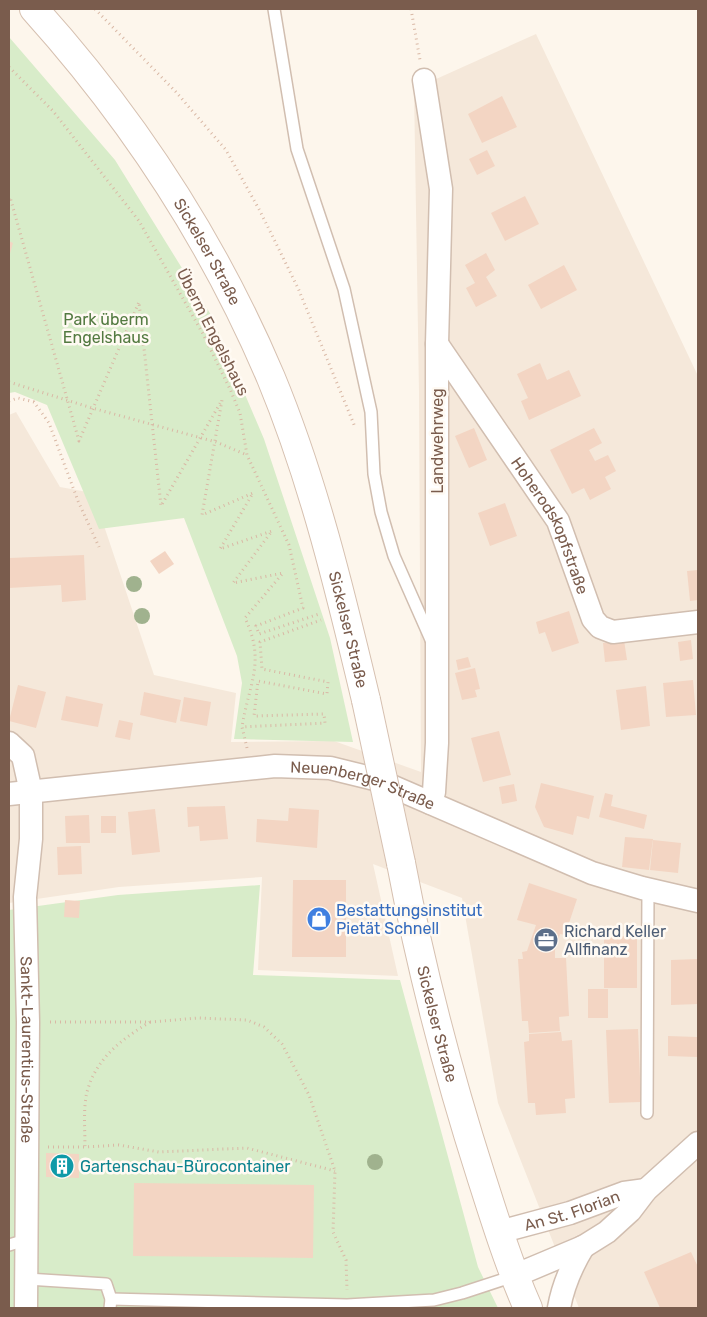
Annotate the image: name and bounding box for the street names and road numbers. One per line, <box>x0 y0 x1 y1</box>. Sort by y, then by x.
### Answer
street label: Sickelser Straße <box>170 195 245 308</box>
street label: Überm Engelshaus <box>173 265 253 399</box>
street label: Landwehrweg <box>428 388 447 494</box>
street label: Hoherodskopfstraße <box>507 453 593 597</box>
street label: Sickelser Straße <box>325 569 372 690</box>
street label: Neuenberger Straße <box>290 757 438 813</box>
street label: Sankt-Laurentius-Straße <box>17 956 38 1143</box>
street label: Sickelser Straße <box>413 964 462 1084</box>
street label: An St. Florian <box>522 1186 622 1234</box>

